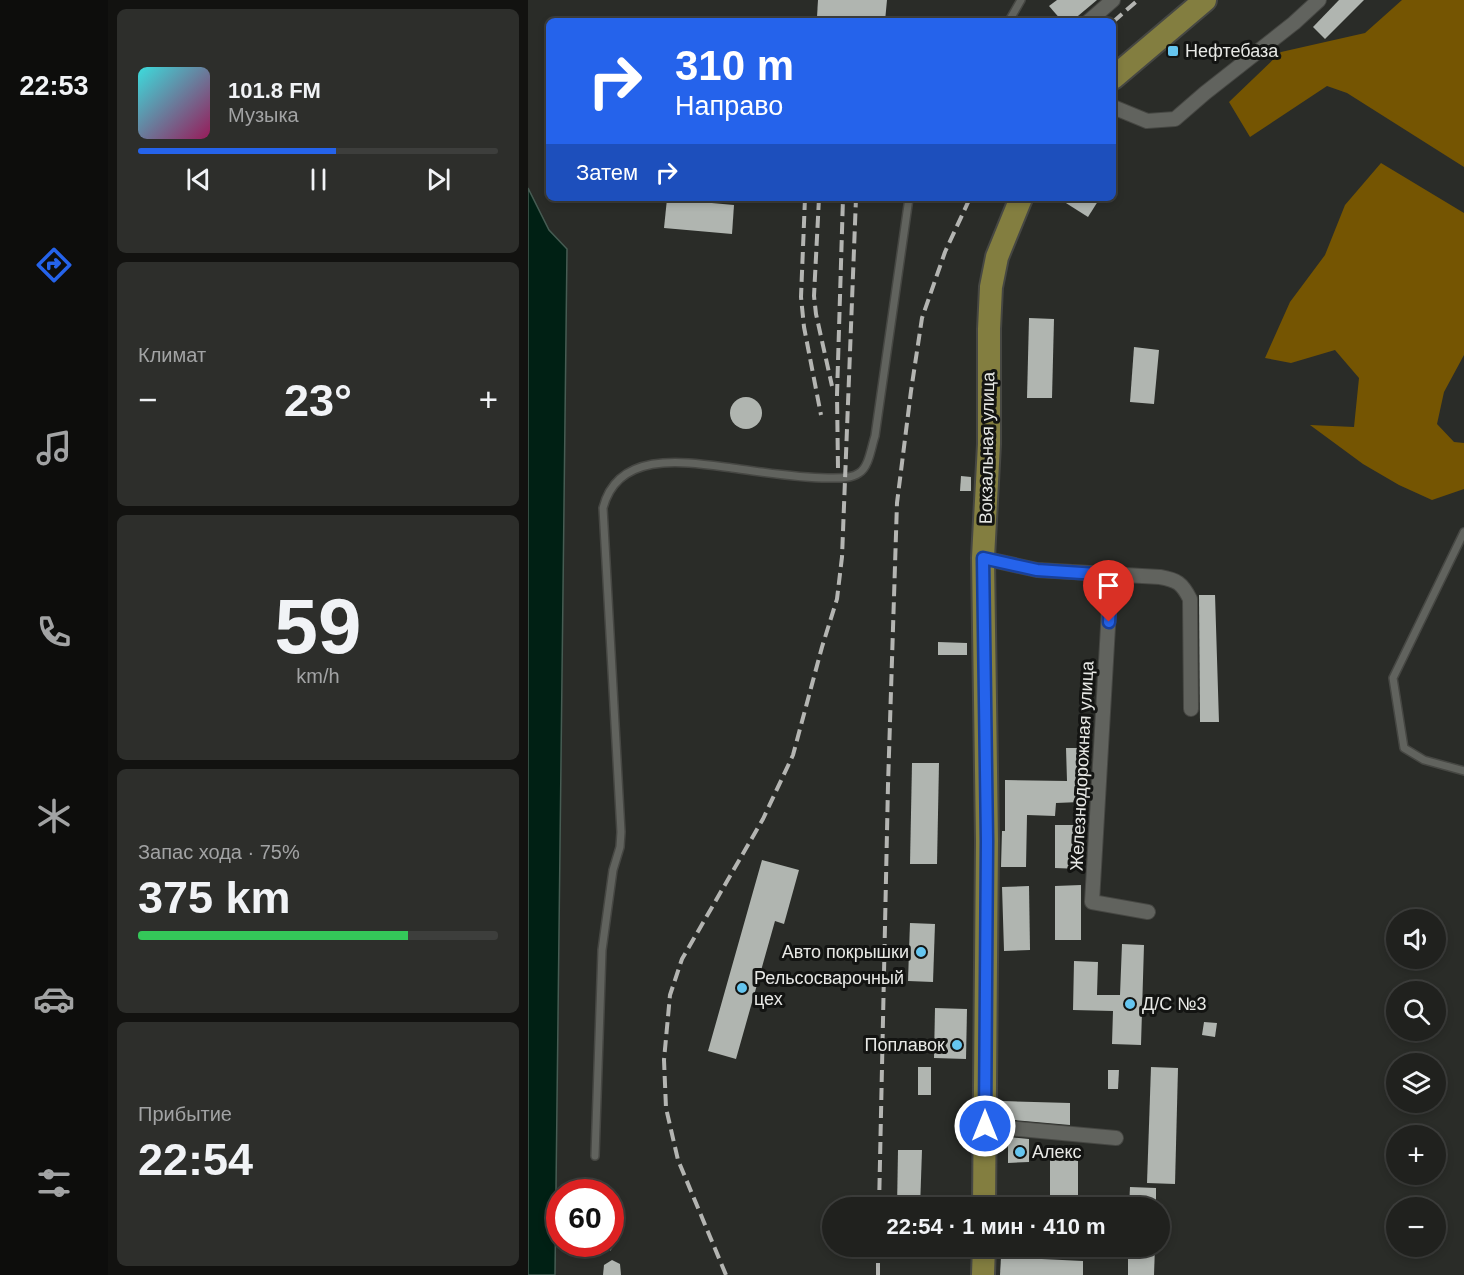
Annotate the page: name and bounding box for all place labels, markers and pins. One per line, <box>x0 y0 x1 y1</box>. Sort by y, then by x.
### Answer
place label: Нефтебаза <box>1185 41 1279 61</box>
marker: Нефтебаза <box>1166 44 1180 58</box>
pin <box>1083 560 1134 622</box>
place label: Авто покрышки <box>782 942 909 962</box>
marker: Авто покрышки <box>914 945 928 959</box>
place label: Рельсосварочный цех <box>754 968 904 1009</box>
marker: Рельсосварочный цех <box>735 981 749 995</box>
place label: Д/С №3 <box>1142 994 1207 1014</box>
marker: Д/С №3 <box>1123 997 1137 1011</box>
place label: Поплавок <box>865 1035 945 1055</box>
marker: Поплавок <box>950 1038 964 1052</box>
place label: Алекс <box>1032 1142 1082 1162</box>
marker: Алекс <box>1013 1145 1027 1159</box>

